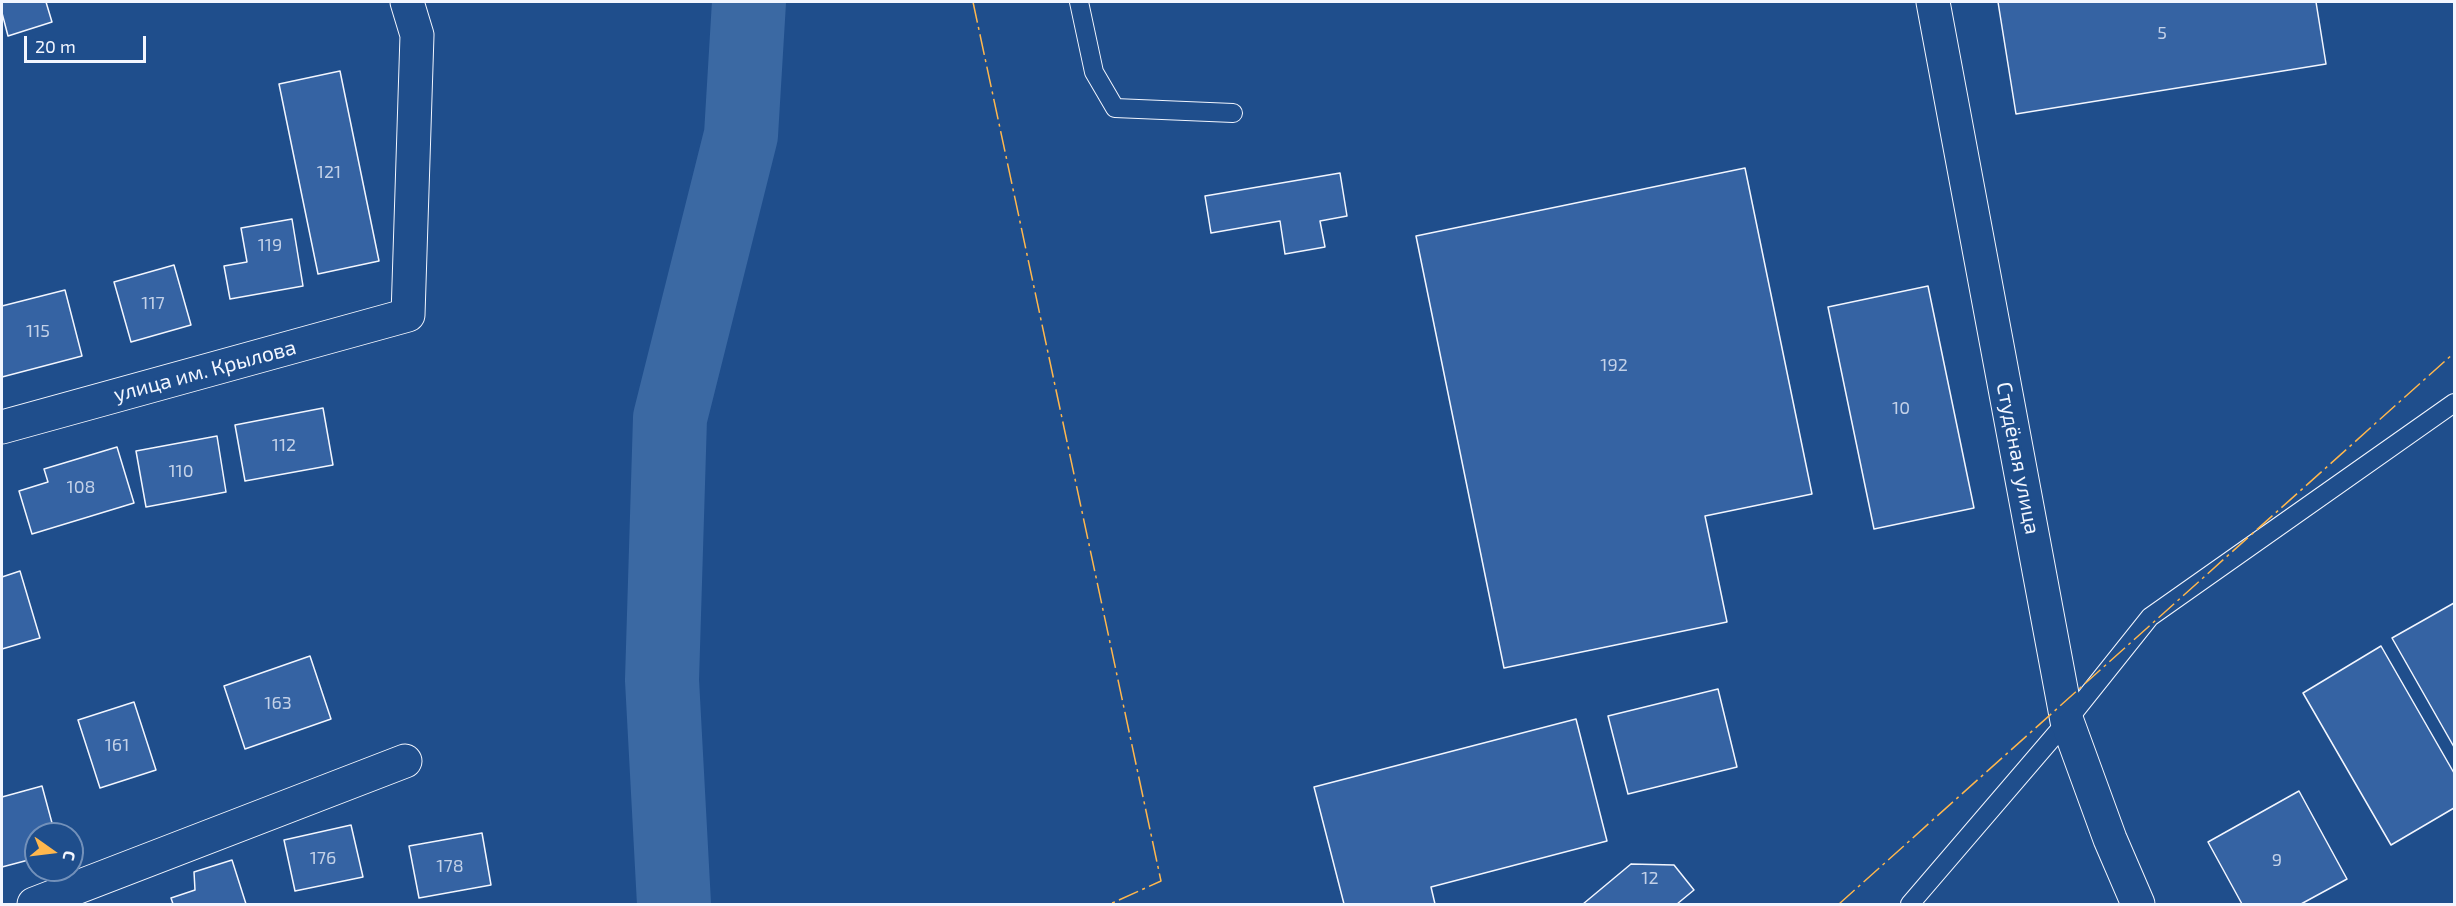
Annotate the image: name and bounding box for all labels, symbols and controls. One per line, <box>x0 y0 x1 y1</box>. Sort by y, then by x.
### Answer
house number: 5 <box>2157 22 2167 44</box>
scale bar <box>27 24 148 62</box>
text: 20 m <box>35 35 76 57</box>
house number: 121 <box>317 161 341 183</box>
house number: 119 <box>258 234 282 256</box>
house number: 117 <box>141 292 165 314</box>
house number: 115 <box>26 320 50 342</box>
street label: улица им. Крылова <box>111 335 299 407</box>
house number: 192 <box>1600 354 1628 376</box>
street label: Студёная улица <box>1991 380 2045 536</box>
house number: 10 <box>1892 397 1910 419</box>
house number: 112 <box>272 434 296 456</box>
house number: 110 <box>168 460 194 482</box>
house number: 108 <box>67 476 95 498</box>
house number: 163 <box>264 692 292 714</box>
house number: 161 <box>105 734 129 756</box>
north arrow <box>24 822 84 882</box>
house number: 176 <box>310 847 336 869</box>
text: С <box>60 849 80 863</box>
house number: 9 <box>2272 849 2282 871</box>
house number: 178 <box>436 855 464 877</box>
house number: 12 <box>1641 867 1659 889</box>

